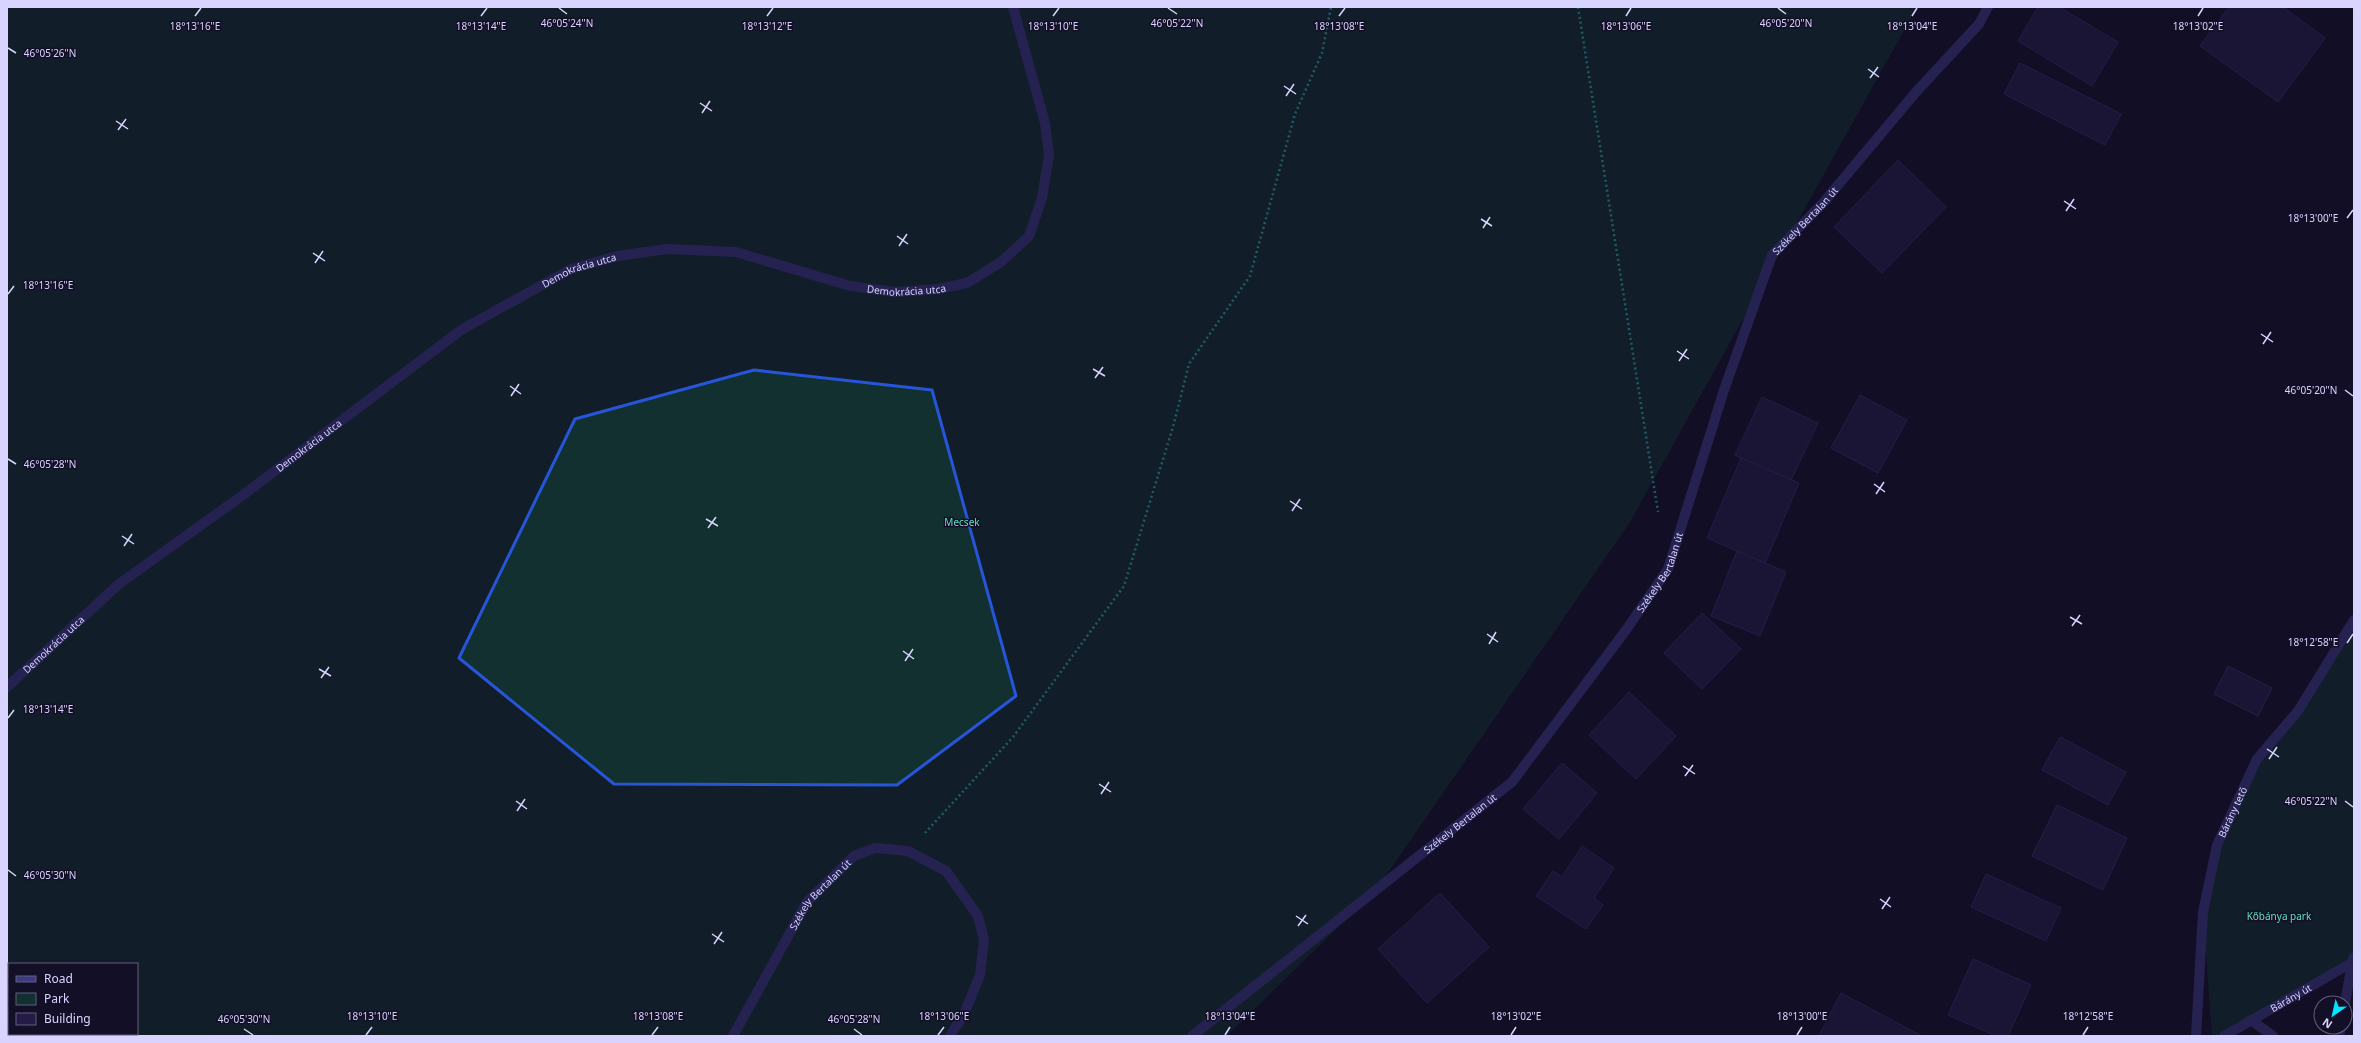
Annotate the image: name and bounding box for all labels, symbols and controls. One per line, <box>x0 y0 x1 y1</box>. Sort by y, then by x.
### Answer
text: 46°05'24"N <box>541 16 593 30</box>
text: 46°05'22"N <box>1151 16 1203 30</box>
text: 46°05'20"N <box>1760 16 1812 30</box>
text: 18°13'16"E <box>170 19 220 33</box>
text: 18°13'14"E <box>456 19 506 33</box>
text: 18°13'12"E <box>742 19 792 33</box>
text: 18°13'10"E <box>1028 19 1078 33</box>
text: 18°13'08"E <box>1314 19 1364 33</box>
text: 18°13'06"E <box>1601 19 1651 33</box>
text: 18°13'04"E <box>1887 19 1937 33</box>
text: 18°13'02"E <box>2173 19 2223 33</box>
text: 46°05'26"N <box>24 46 76 60</box>
street label: Székely Bertalan út <box>1769 183 1841 258</box>
text: 18°13'00"E <box>2288 211 2338 225</box>
street label: Demokrácia utca <box>539 250 618 291</box>
text: 18°13'16"E <box>23 278 73 292</box>
street label: Demokrácia utca <box>866 281 947 299</box>
text: 46°05'20"N <box>2285 383 2337 397</box>
street label: Demokrácia utca <box>273 416 344 475</box>
text: 46°05'28"N <box>24 457 76 471</box>
park label: Mecsek <box>944 515 980 529</box>
street label: Székely Bertalan út <box>1633 530 1686 615</box>
street label: Demokrácia utca <box>19 612 87 676</box>
text: 18°12'58"E <box>2288 635 2338 649</box>
text: 18°13'14"E <box>23 702 73 716</box>
street label: Bárány tető <box>2214 784 2250 840</box>
street label: Székely Bertalan út <box>1420 790 1500 857</box>
text: 46°05'22"N <box>2285 794 2337 808</box>
street label: Székely Bertalan út <box>786 856 854 932</box>
text: 46°05'30"N <box>24 868 76 882</box>
park label: Kőbánya park <box>2247 909 2312 923</box>
legend <box>8 963 138 1035</box>
text: Road <box>44 970 73 987</box>
street label: Bárány út <box>2268 980 2314 1015</box>
text: Park <box>44 990 70 1007</box>
north arrow <box>2313 995 2353 1035</box>
text: 18°13'10"E <box>347 1009 397 1023</box>
text: 18°13'08"E <box>633 1009 683 1023</box>
text: 18°13'06"E <box>919 1009 969 1023</box>
text: 18°13'04"E <box>1205 1009 1255 1023</box>
text: 18°13'02"E <box>1491 1009 1541 1023</box>
text: 18°13'00"E <box>1777 1009 1827 1023</box>
text: 18°12'58"E <box>2063 1009 2113 1023</box>
text: Building <box>44 1010 91 1027</box>
text: 46°05'30"N <box>218 1012 270 1026</box>
text: 46°05'28"N <box>828 1012 880 1026</box>
text: N <box>2319 1015 2335 1032</box>

